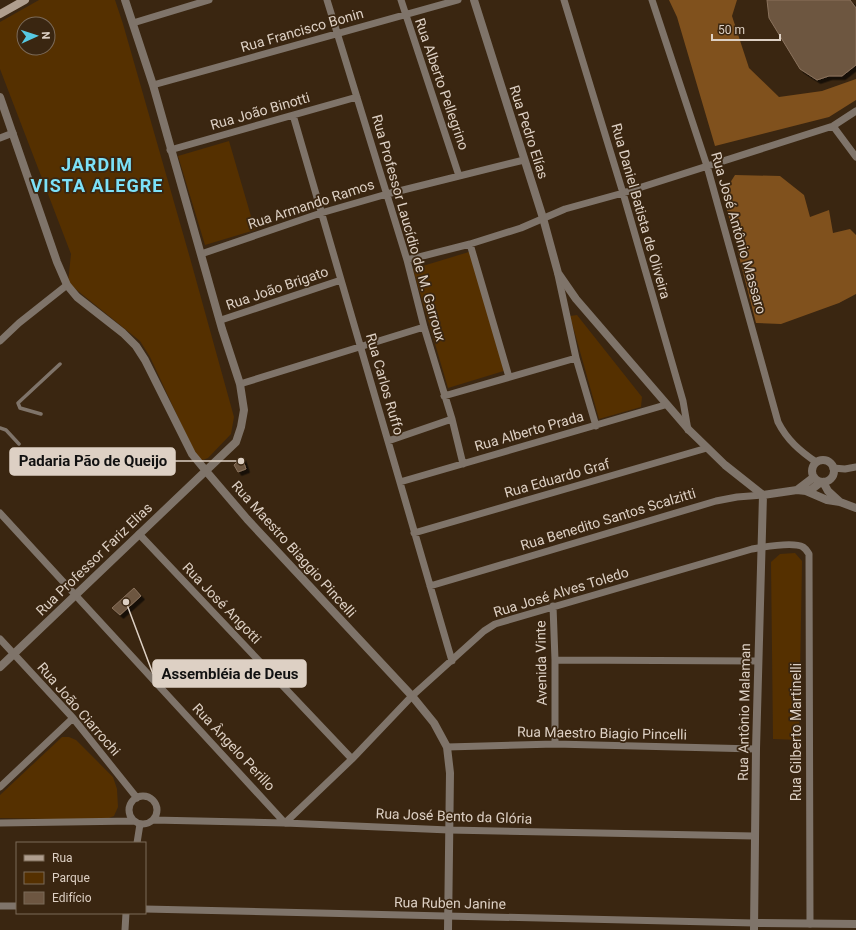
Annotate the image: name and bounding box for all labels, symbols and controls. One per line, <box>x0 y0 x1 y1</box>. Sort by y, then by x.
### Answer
street label: Rua Francisco Bonin <box>239 5 365 55</box>
north arrow <box>16 16 56 56</box>
street label: Rua Alberto Pellegrino <box>412 16 472 152</box>
scale bar <box>712 16 780 42</box>
text: 50 m <box>718 23 745 37</box>
text: N <box>39 31 52 40</box>
street label: Rua Pedro Elías <box>506 83 552 181</box>
street label: Rua João Binotti <box>208 89 312 133</box>
street label: Rua Professor Laucídio de M. Garroux <box>369 113 449 343</box>
street label: Rua Daniel Batista de Oliveira <box>608 121 674 301</box>
street label: Rua José Antônio Massaro <box>708 150 770 316</box>
district label: JARDIM VISTA ALEGRE <box>31 154 163 196</box>
street label: Rua Armando Ramos <box>246 176 376 232</box>
street label: Rua João Brigato <box>224 263 330 313</box>
street label: Rua Carlos Ruffo <box>363 331 407 437</box>
street label: Rua Alberto Prada <box>473 408 585 454</box>
callout: Padaria Pão de Queijo <box>10 448 175 475</box>
text: Padaria Pão de Queijo <box>19 452 167 470</box>
street label: Rua Eduardo Graf <box>502 455 612 501</box>
street label: Rua Maestro Biaggio Pincelli <box>229 478 359 620</box>
street label: Rua Benedito Santos Scalzitti <box>518 485 698 553</box>
street label: Rua Professor Fariz Elias <box>33 499 155 619</box>
street label: Rua José Angotti <box>179 559 265 647</box>
street label: Rua José Alves Toledo <box>491 564 631 620</box>
street label: Avenida Vinte <box>532 620 550 706</box>
street label: Rua Antônio Malaman <box>735 643 753 781</box>
street label: Rua João Ciarrochi <box>34 659 124 759</box>
callout: Assembléia de Deus <box>153 660 306 687</box>
street label: Rua Gilberto Martinelli <box>788 663 804 801</box>
text: Assembléia de Deus <box>161 665 299 683</box>
street label: Rua Ângelo Perillo <box>189 699 279 794</box>
street label: Rua Maestro Biagio Pincelli <box>517 724 687 742</box>
street label: Rua José Bento da Glória <box>375 805 533 827</box>
legend <box>16 842 146 914</box>
text: Rua <box>52 851 73 865</box>
text: Parque <box>52 871 90 885</box>
text: Edifício <box>52 891 92 905</box>
street label: Rua Ruben Janine <box>394 894 506 912</box>

